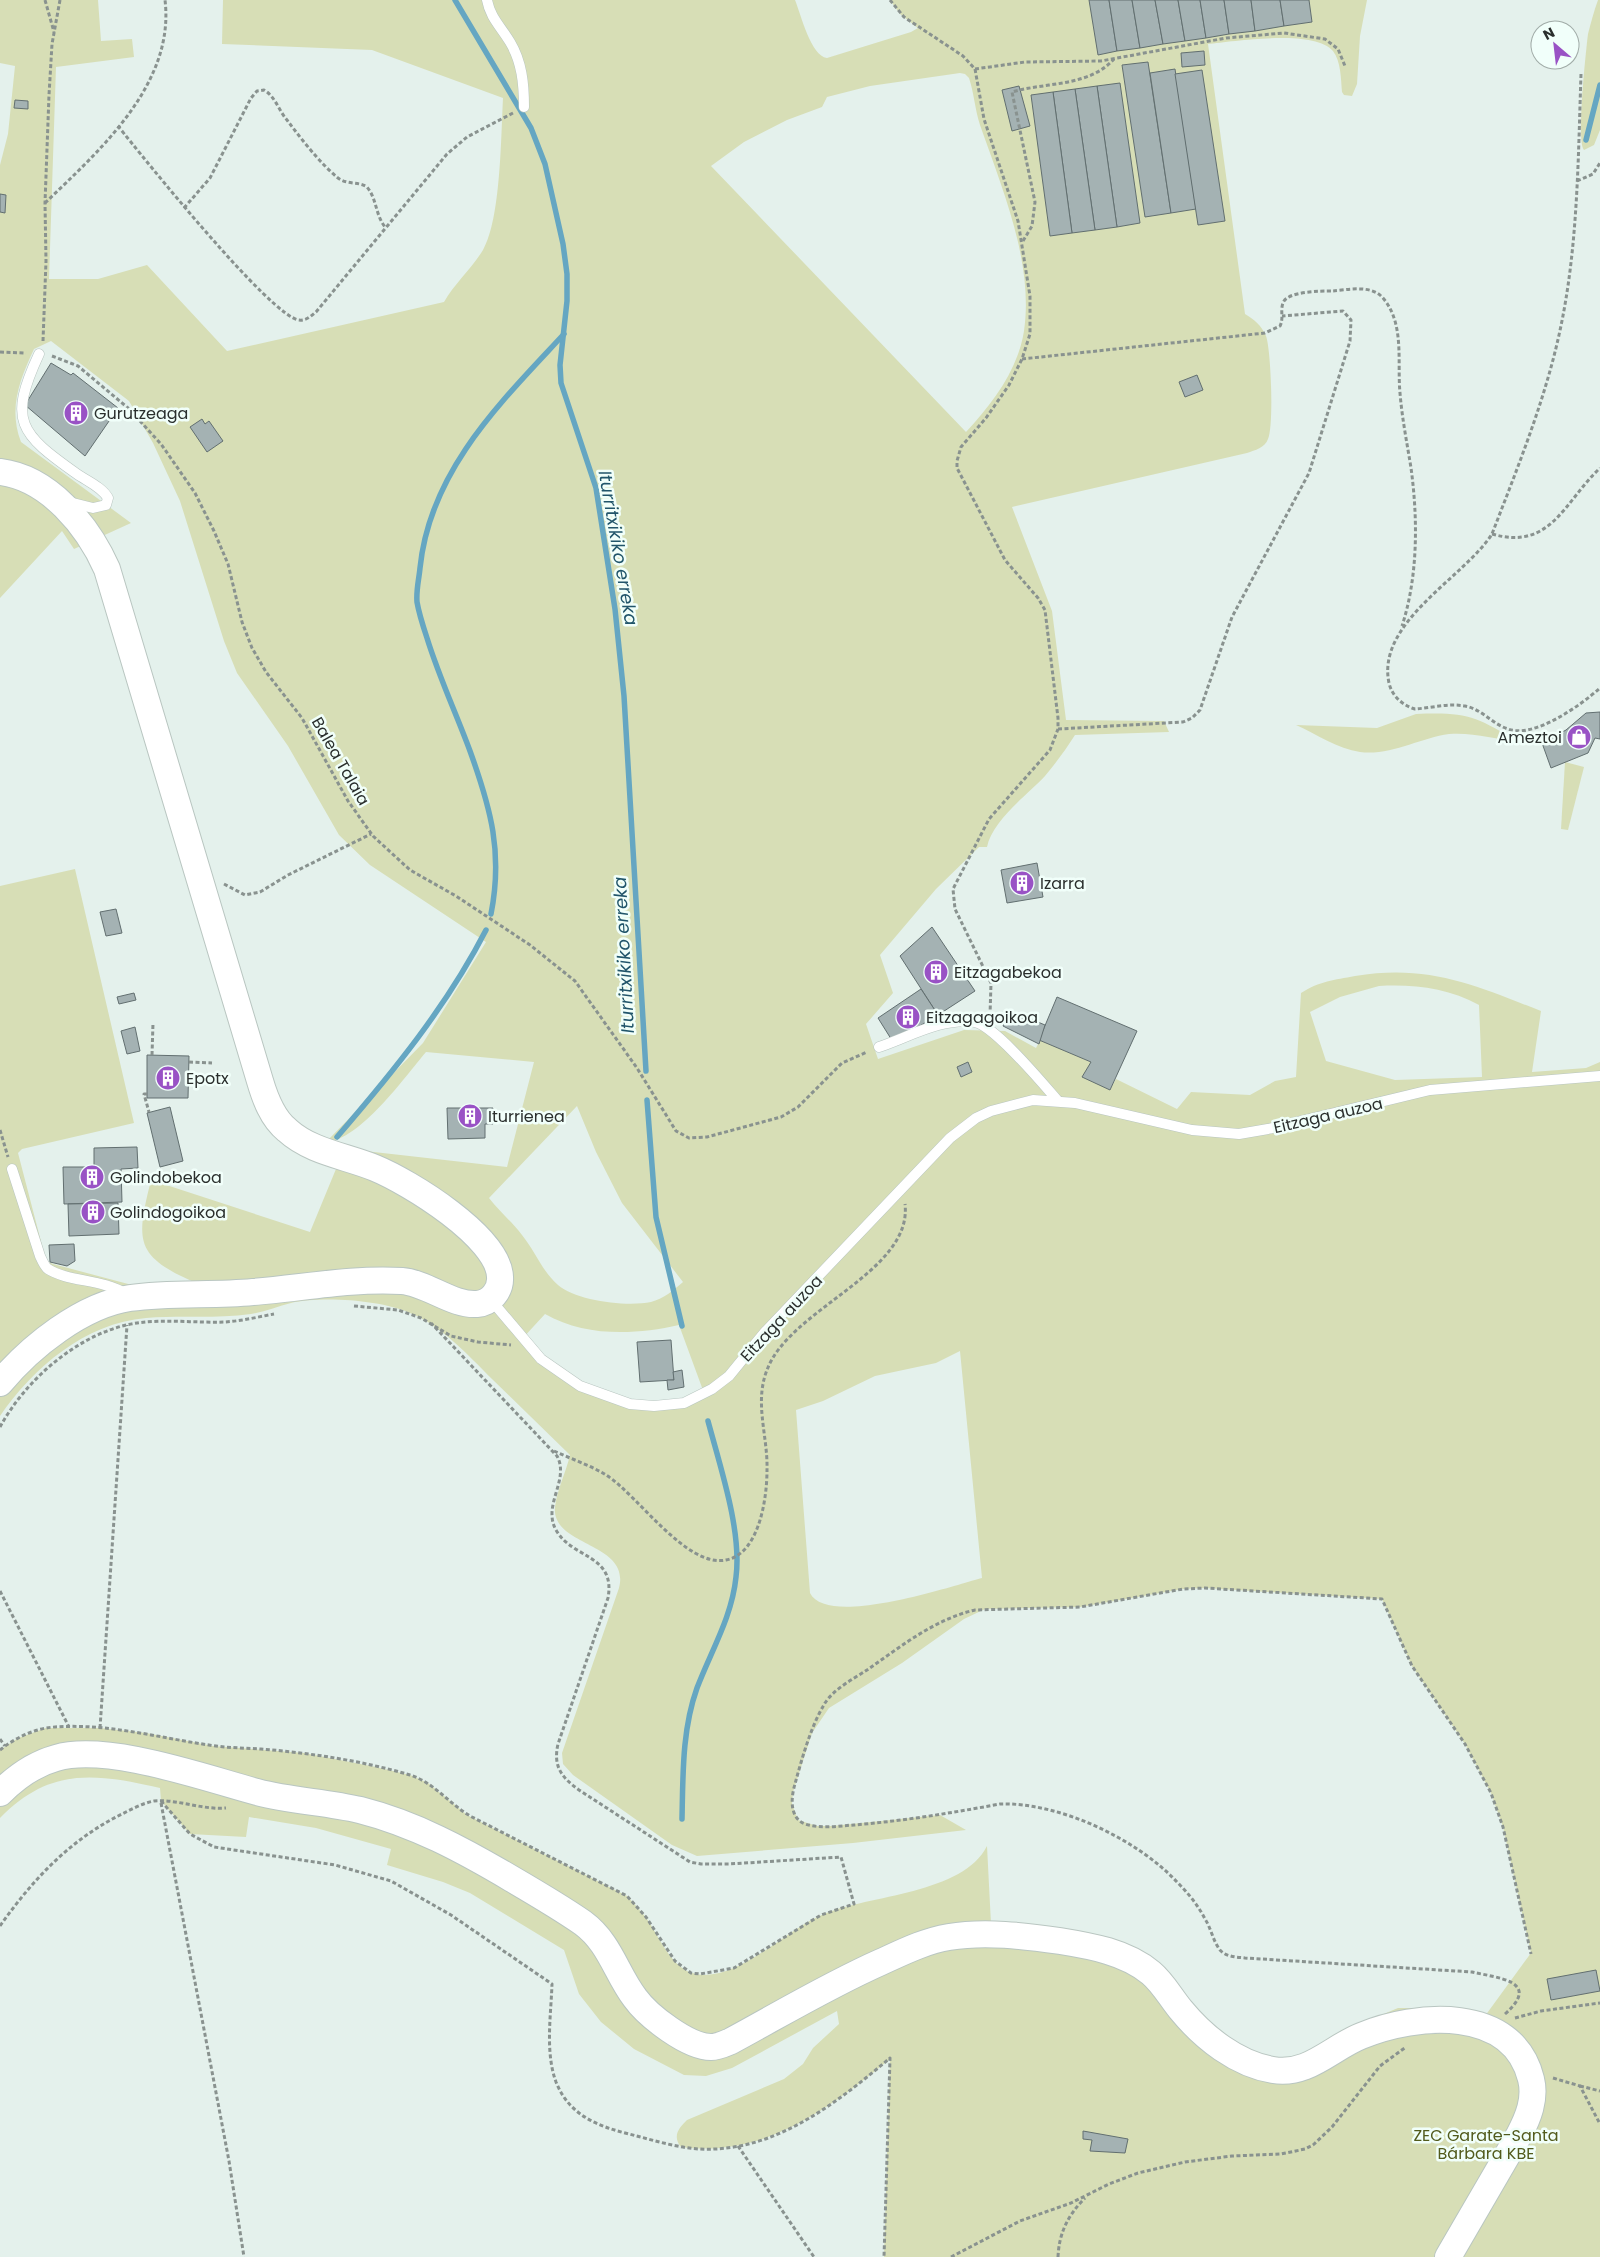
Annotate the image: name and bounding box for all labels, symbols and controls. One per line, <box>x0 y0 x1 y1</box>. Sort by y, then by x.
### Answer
north arrow <box>1530 20 1580 70</box>
text: N <box>1540 22 1558 45</box>
building icon: Gurutzeaga <box>63 400 89 426</box>
place label: Gurutzeaga <box>94 402 188 425</box>
water label: Iturritxikiko erreka <box>593 468 644 627</box>
street label: Balea Talaia <box>306 713 375 810</box>
shop icon: Ameztoi <box>1566 724 1592 750</box>
place label: Ameztoi <box>1498 726 1562 749</box>
building icon: Izarra <box>1009 870 1035 896</box>
place label: Izarra <box>1040 872 1085 895</box>
water label: Iturritxikiko erreka <box>607 876 640 1034</box>
building icon: Eitzagabekoa <box>923 959 949 985</box>
place label: Eitzagabekoa <box>954 961 1062 984</box>
building icon: Eitzagagoikoa <box>895 1004 921 1030</box>
place label: Eitzagagoikoa <box>926 1006 1038 1029</box>
building icon: Epotx <box>155 1065 181 1091</box>
place label: Epotx <box>186 1067 229 1090</box>
street label: Eitzaga auzoa <box>1271 1092 1385 1139</box>
building icon: Iturrienea <box>457 1103 483 1129</box>
place label: Iturrienea <box>488 1105 565 1128</box>
building icon: Golindobekoa <box>79 1164 105 1190</box>
place label: Golindobekoa <box>110 1166 222 1189</box>
building icon: Golindogoikoa <box>80 1199 106 1225</box>
place label: Golindogoikoa <box>110 1201 226 1224</box>
street label: Eitzaga auzoa <box>735 1270 828 1367</box>
park label: ZEC Garate-Santa Bárbara KBE <box>1413 2124 1559 2165</box>

